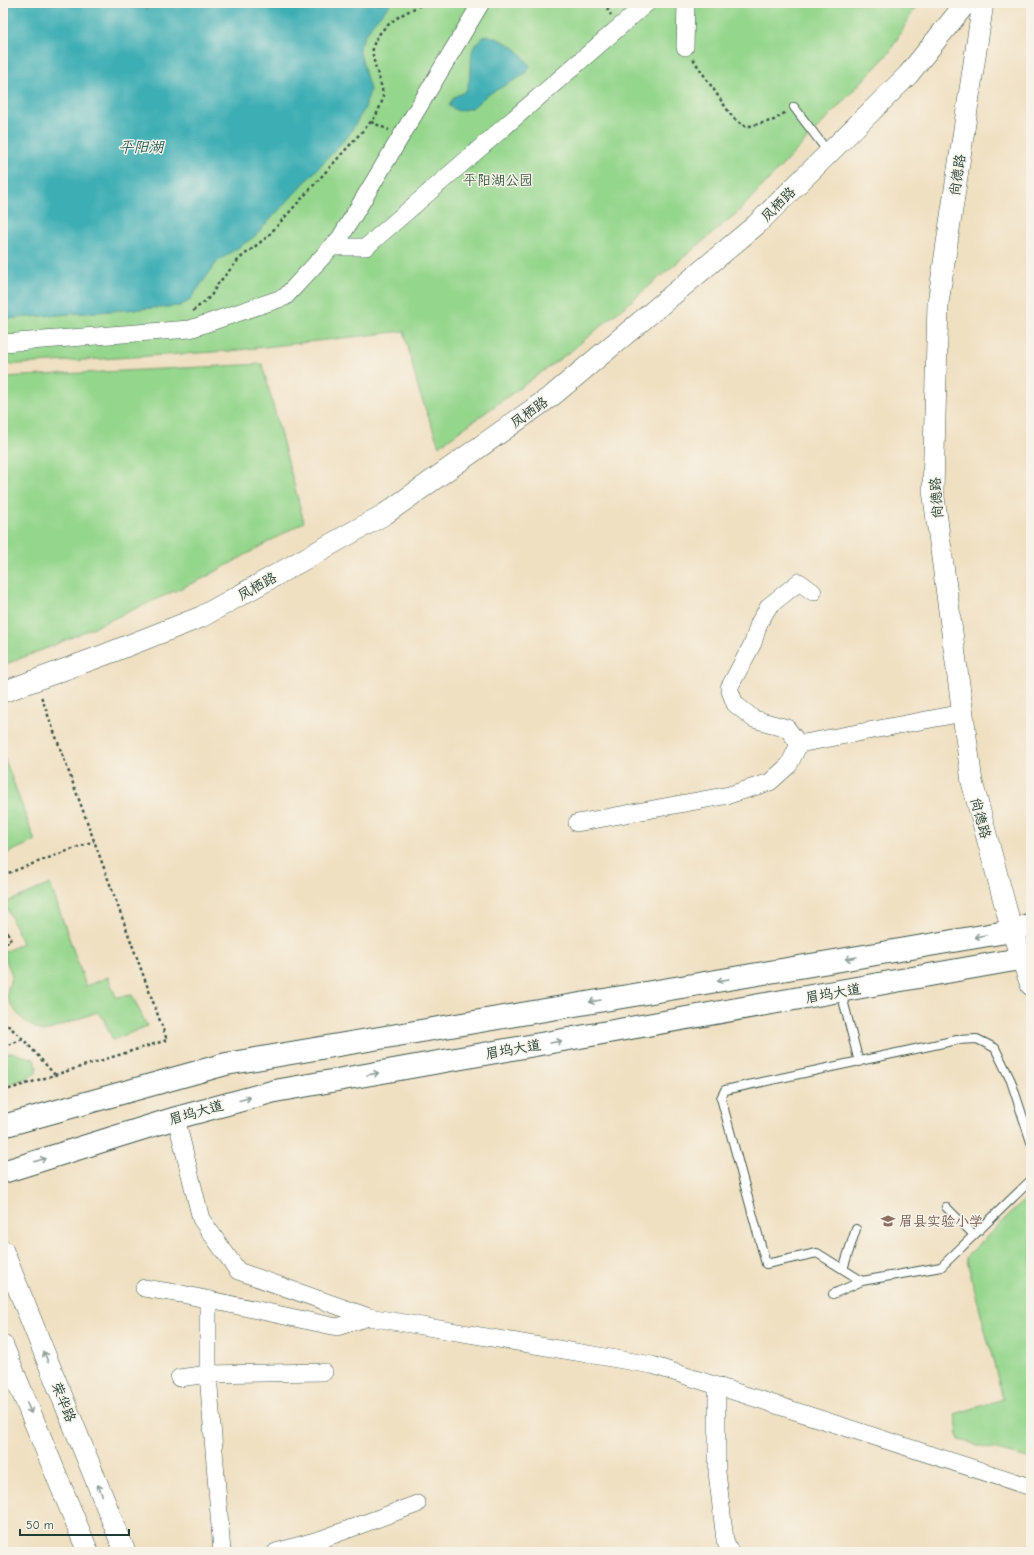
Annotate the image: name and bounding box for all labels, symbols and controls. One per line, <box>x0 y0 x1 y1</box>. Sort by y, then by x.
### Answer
water label: 平阳湖 <box>118 138 165 156</box>
street label: 尚德路 <box>946 153 969 197</box>
park label: 平阳湖公园 <box>463 172 533 189</box>
street label: 凤栖路 <box>757 183 799 225</box>
street label: 凤栖路 <box>507 393 551 431</box>
street label: 尚德路 <box>927 476 946 520</box>
street label: 凤栖路 <box>235 569 280 604</box>
street label: 尚德路 <box>967 796 994 841</box>
one-way arrow <box>973 932 986 940</box>
one-way arrow <box>845 954 858 962</box>
one-way arrow <box>717 976 730 984</box>
street label: 眉坞大道 <box>804 980 862 1007</box>
one-way arrow <box>589 998 602 1006</box>
street label: 眉坞大道 <box>484 1036 542 1063</box>
one-way arrow <box>549 1037 562 1045</box>
one-way arrow <box>366 1069 379 1077</box>
one-way arrow <box>238 1095 251 1102</box>
street label: 眉坞大道 <box>167 1097 225 1128</box>
one-way arrow <box>34 1156 47 1163</box>
school or university icon: 眉县实验小学 <box>880 1213 896 1229</box>
place label: 眉县实验小学 <box>899 1213 983 1230</box>
one-way arrow <box>41 1351 49 1363</box>
street label: 荣华路 <box>48 1380 79 1425</box>
one-way arrow <box>25 1401 33 1413</box>
one-way arrow <box>95 1485 103 1497</box>
scale bar <box>20 1511 129 1537</box>
text: 50 m <box>26 1518 54 1532</box>

